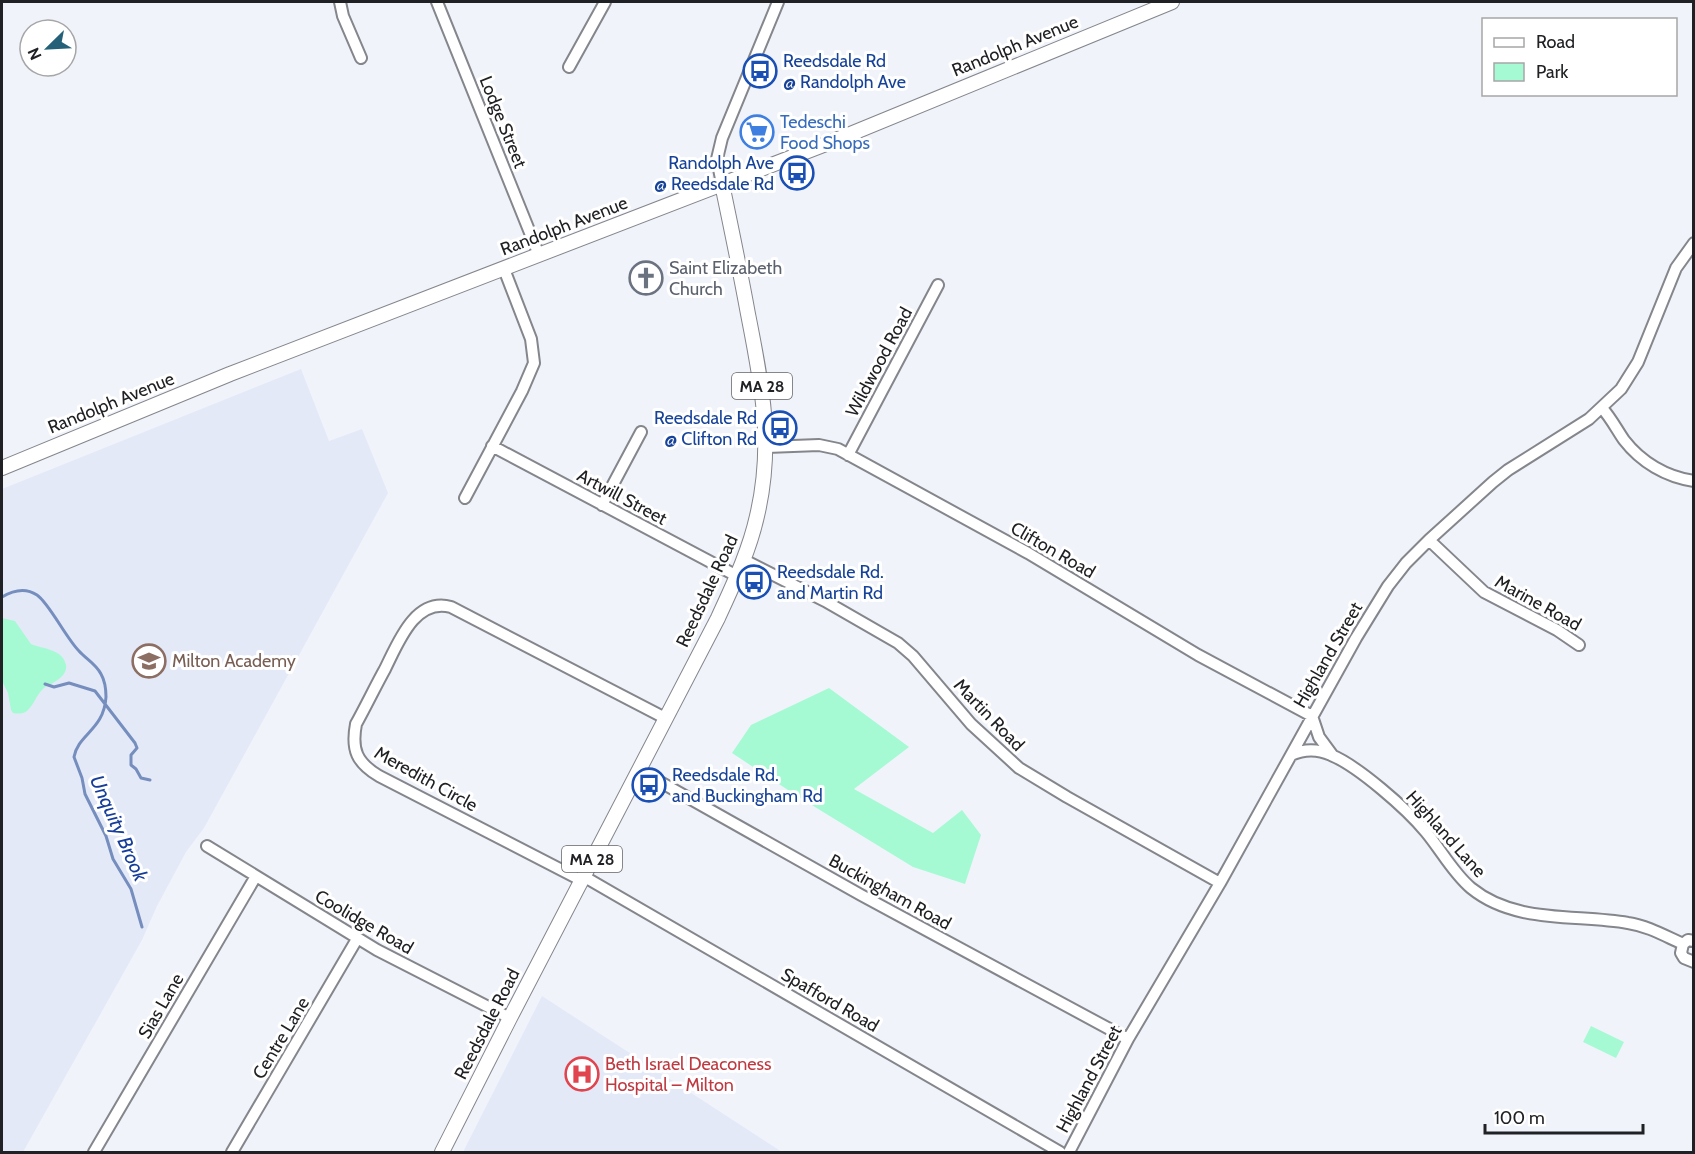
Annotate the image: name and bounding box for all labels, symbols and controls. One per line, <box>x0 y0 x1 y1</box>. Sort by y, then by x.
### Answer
street label: Randolph Avenue <box>949 11 1081 81</box>
north arrow <box>18 18 78 78</box>
legend <box>1482 18 1677 96</box>
text: Road <box>1536 31 1575 53</box>
text: N <box>24 45 46 63</box>
place label: Reedsdale Rd @ Randolph Ave <box>783 50 906 93</box>
bus stop icon: Reedsdale Rd @ Randolph Ave <box>742 53 778 89</box>
text: Park <box>1536 61 1569 83</box>
street label: Lodge Street <box>475 73 531 171</box>
place label: Tedeschi Food Shops <box>780 111 870 154</box>
supermarket icon: Tedeschi Food Shops <box>739 114 775 150</box>
place label: Randolph Ave @ Reedsdale Rd <box>654 152 774 195</box>
bus stop icon: Randolph Ave @ Reedsdale Rd <box>779 155 815 191</box>
street label: Randolph Avenue <box>497 192 631 260</box>
place label: Saint Elizabeth Church <box>669 257 782 300</box>
church icon: Saint Elizabeth Church <box>628 260 664 296</box>
street label: Wildwood Road <box>841 304 917 420</box>
street label: Randolph Avenue <box>45 368 177 438</box>
road number: MA 28 <box>732 373 792 399</box>
place label: Reedsdale Rd @ Clifton Rd <box>654 407 757 450</box>
bus stop icon: Reedsdale Rd @ Clifton Rd <box>762 410 798 446</box>
street label: Artwill Street <box>573 464 671 530</box>
street label: Clifton Road <box>1007 517 1099 583</box>
street label: Reedsdale Road <box>671 531 743 651</box>
place label: Reedsdale Rd. and Martin Rd <box>777 561 884 604</box>
bus stop icon: Reedsdale Rd. and Martin Rd <box>736 564 772 600</box>
street label: Marine Road <box>1491 570 1585 636</box>
street label: Highland Street <box>1289 598 1367 712</box>
school or university icon: Milton Academy <box>131 643 167 679</box>
place label: Milton Academy <box>172 650 296 672</box>
street label: Martin Road <box>949 674 1029 756</box>
street label: Meredith Circle <box>371 742 481 816</box>
place label: Reedsdale Rd. and Buckingham Rd <box>672 764 823 807</box>
bus stop icon: Reedsdale Rd. and Buckingham Rd <box>631 767 667 803</box>
water label: Unquity Brook <box>85 771 154 886</box>
street label: Highland Lane <box>1401 786 1491 882</box>
road number: MA 28 <box>562 846 622 872</box>
street label: Buckingham Road <box>825 849 955 935</box>
street label: Coolidge Road <box>311 885 417 959</box>
street label: Spafford Road <box>777 963 883 1037</box>
street label: Reedsdale Road <box>450 965 524 1083</box>
street label: Sias Lane <box>134 970 188 1042</box>
street label: Centre Lane <box>248 993 314 1083</box>
street label: Highland Street <box>1052 1022 1126 1136</box>
place label: Beth Israel Deaconess Hospital – Milton <box>605 1053 771 1096</box>
hospital icon: Beth Israel Deaconess Hospital – Milton <box>564 1056 600 1092</box>
scale bar <box>1485 1097 1642 1135</box>
text: 100 m <box>1494 1107 1545 1129</box>

